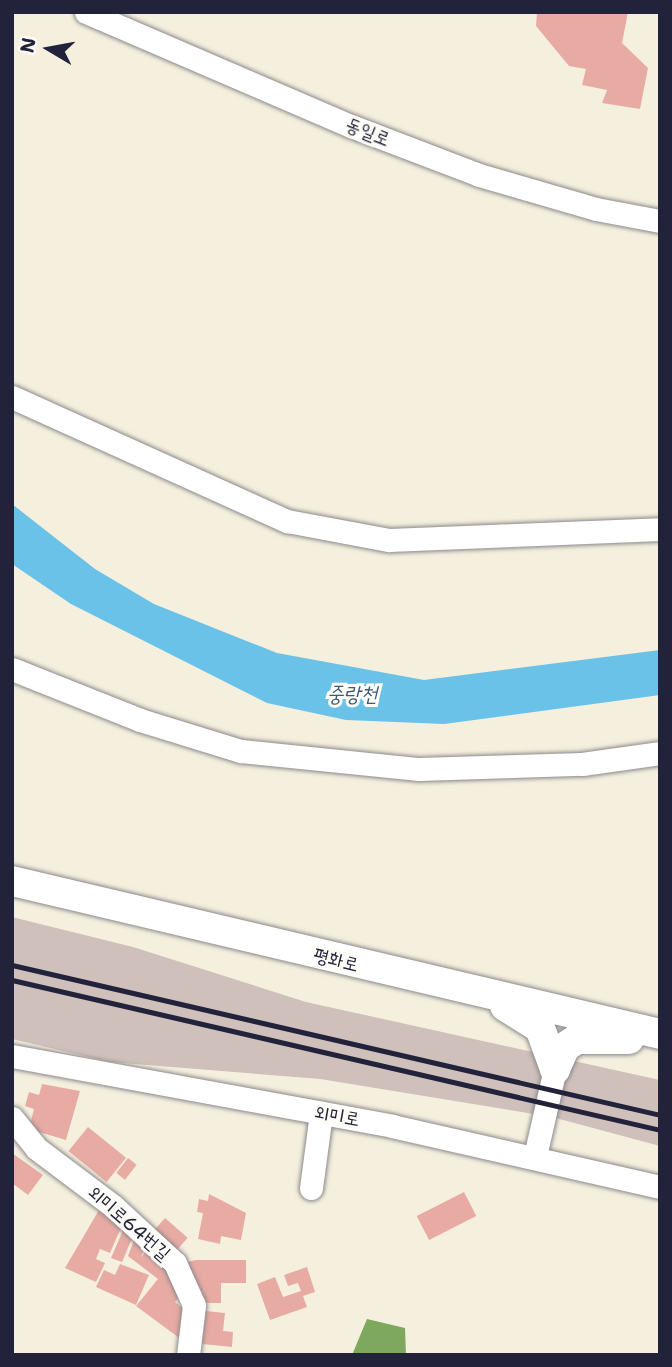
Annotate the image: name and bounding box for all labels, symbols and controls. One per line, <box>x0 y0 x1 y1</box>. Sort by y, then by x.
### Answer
north arrow <box>14 14 84 84</box>
text: N <box>14 36 41 55</box>
street label: 동일로 <box>342 113 394 151</box>
water label: 중랑천 <box>327 681 377 707</box>
street label: 평화로 <box>311 943 361 977</box>
street label: 외미로 <box>312 1101 362 1131</box>
street label: 외미로64번길 <box>83 1181 175 1265</box>

